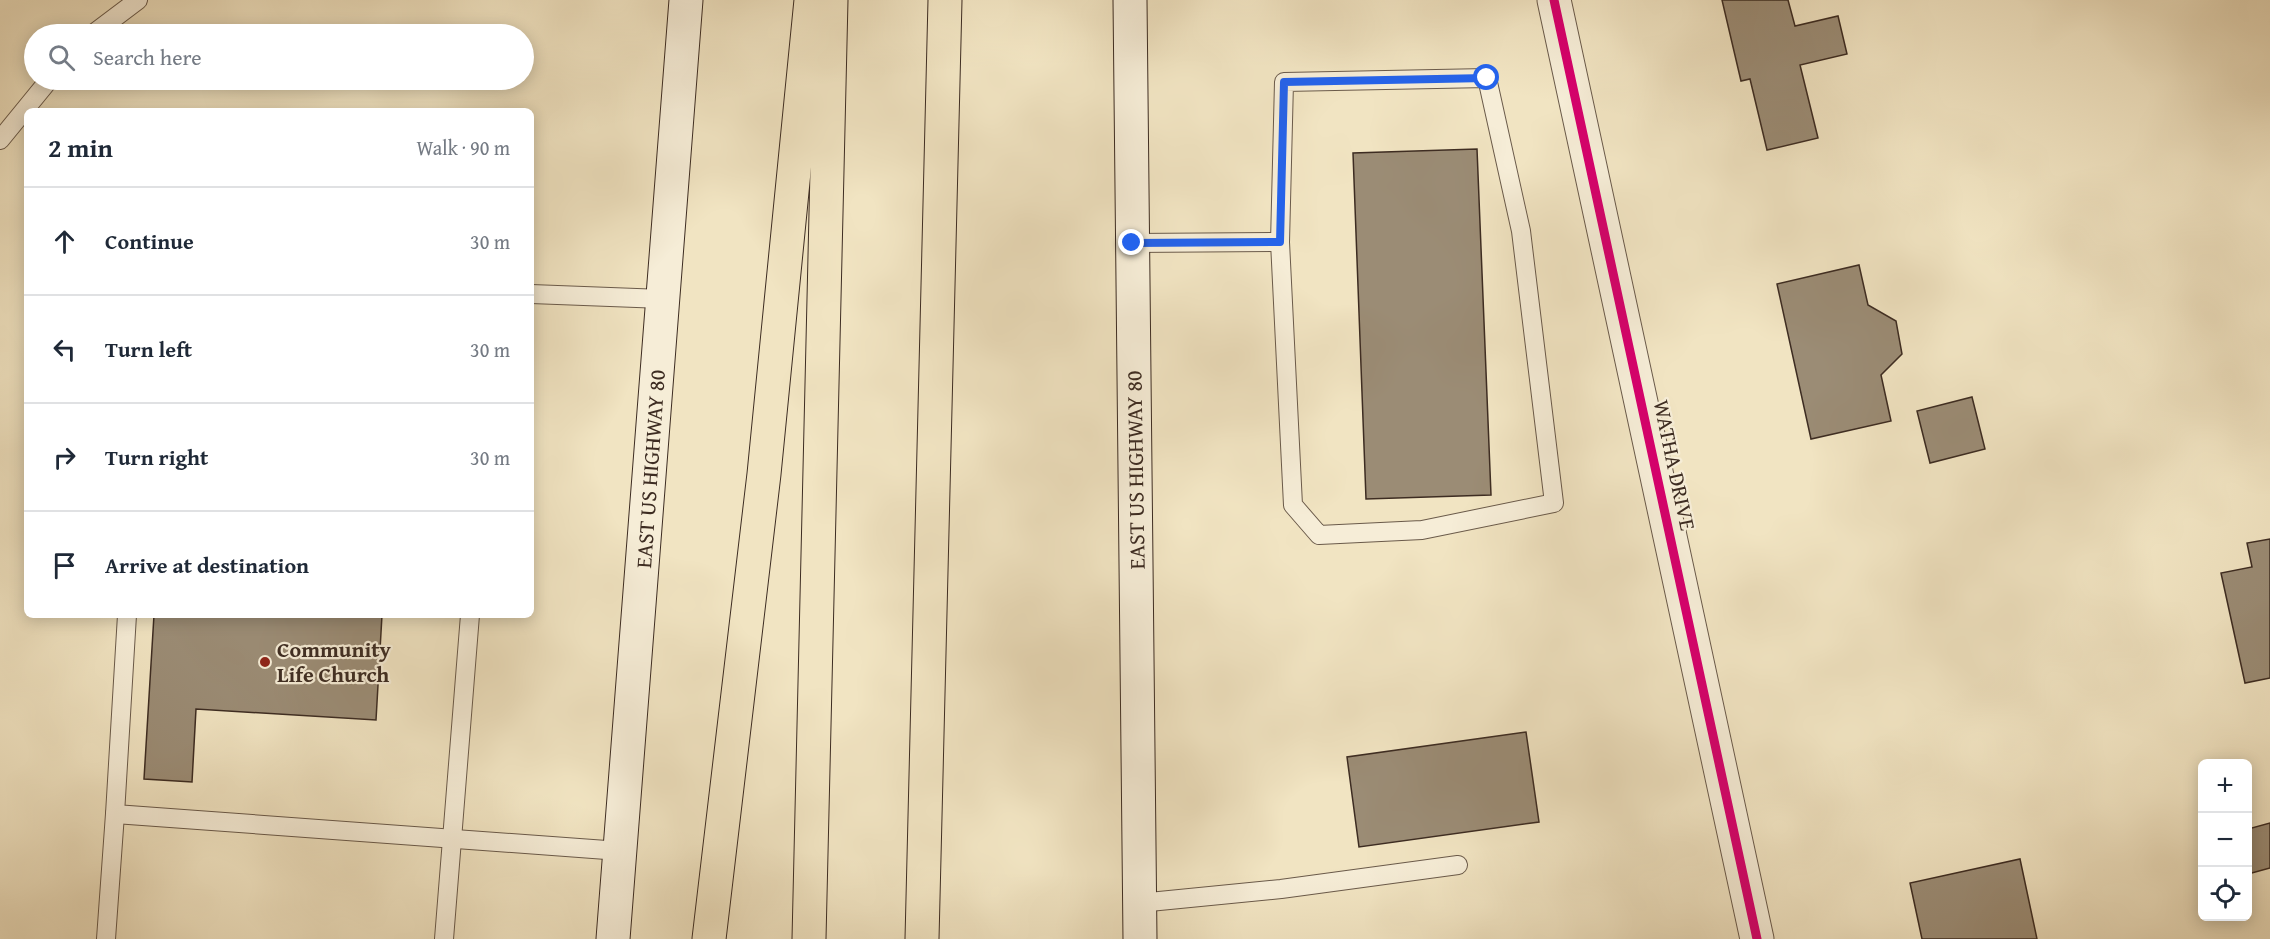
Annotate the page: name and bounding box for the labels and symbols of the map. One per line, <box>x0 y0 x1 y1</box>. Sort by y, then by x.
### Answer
route start <box>1473 64 1499 90</box>
route end <box>1118 229 1144 255</box>
street label: EAST US HIGHWAY 80 <box>627 369 673 569</box>
street label: EAST US HIGHWAY 80 <box>1117 370 1153 570</box>
street label: WATHA DRIVE <box>1646 397 1704 533</box>
place label: Community Life Church <box>277 633 392 690</box>
marker: Community Life Church <box>258 655 272 669</box>

